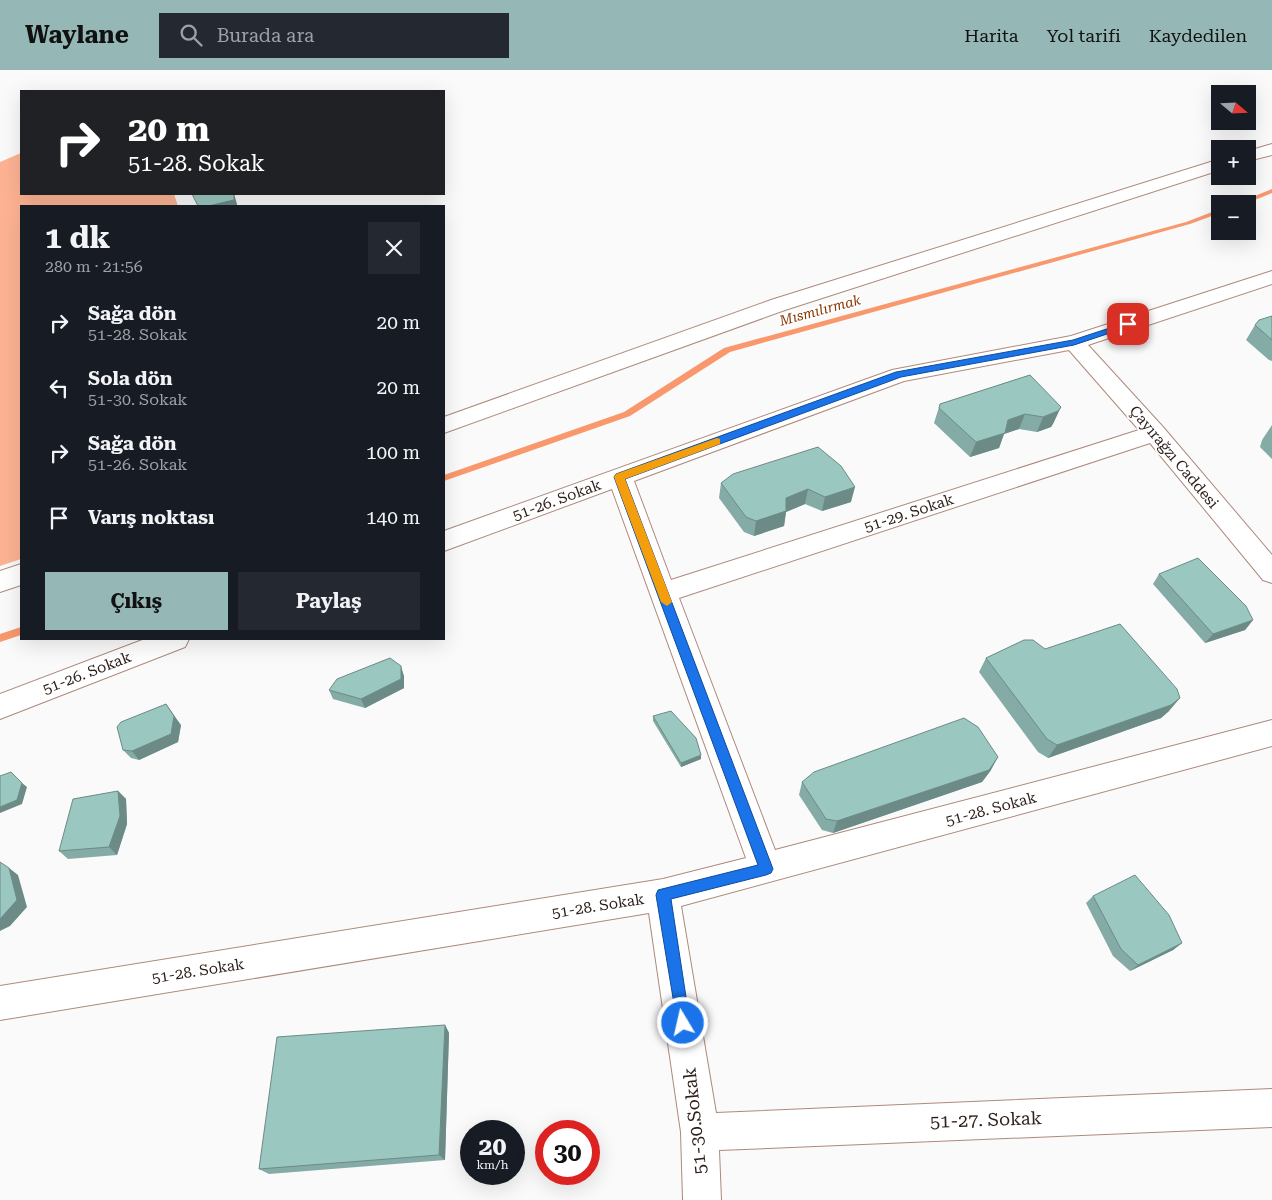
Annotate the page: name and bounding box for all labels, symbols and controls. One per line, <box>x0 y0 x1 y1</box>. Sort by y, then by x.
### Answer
search box <box>159 13 509 58</box>
text: Waylane <box>25 21 129 49</box>
icon: search <box>177 21 205 49</box>
text: Burada ara <box>217 24 314 47</box>
text: Harita <box>964 25 1018 46</box>
text: Yol tarifi <box>1046 25 1121 46</box>
text: Kaydedilen <box>1149 25 1247 46</box>
north arrow <box>1211 85 1256 130</box>
map controls <box>1211 85 1256 240</box>
text: 20 m <box>128 109 210 150</box>
icon: right <box>45 110 110 175</box>
button: + <box>1211 140 1256 185</box>
text: 51-28. Sokak <box>128 151 265 176</box>
button: − <box>1211 195 1256 240</box>
text: 1 dk <box>45 220 110 255</box>
button: close <box>368 222 420 274</box>
text: 280 m · 21:56 <box>45 257 143 276</box>
water label: Mısmılırmak <box>777 291 863 329</box>
text: Sağa dön <box>88 302 176 325</box>
pin <box>1107 303 1149 345</box>
icon: right <box>45 309 73 337</box>
icon: arrive <box>1114 310 1142 338</box>
text: 20 m <box>377 311 420 334</box>
text: 51-28. Sokak <box>88 325 188 344</box>
text: Sola dön <box>88 367 173 390</box>
icon: left <box>45 374 73 402</box>
text: 20 m <box>377 376 420 399</box>
text: 51-30. Sokak <box>88 390 188 409</box>
street label: Çayırağzı Caddesi <box>1126 402 1222 512</box>
text: Sağa dön <box>88 432 176 455</box>
icon: right <box>45 439 73 467</box>
text: 100 m <box>366 441 420 464</box>
text: 51-26. Sokak <box>88 455 188 474</box>
street label: 51-26. Sokak <box>510 475 604 524</box>
street label: 51-29. Sokak <box>862 490 957 536</box>
icon: arrive <box>45 504 73 532</box>
text: Varış noktası <box>88 506 214 529</box>
text: 140 m <box>366 506 420 529</box>
button: Çıkış <box>45 572 228 630</box>
button: Paylaş <box>238 572 420 630</box>
street label: 51-26. Sokak <box>40 648 134 698</box>
street label: 51-28. Sokak <box>944 788 1039 830</box>
street label: 51-28. Sokak <box>551 890 646 922</box>
street label: 51-28. Sokak <box>151 955 246 987</box>
position arrow <box>656 996 708 1048</box>
street label: 51-30.Sokak <box>678 1067 711 1176</box>
street label: 51-27. Sokak <box>930 1107 1042 1132</box>
speed limit sign: 30 <box>535 1120 600 1185</box>
text: 20 <box>478 1132 507 1161</box>
text: km/h <box>476 1158 509 1172</box>

